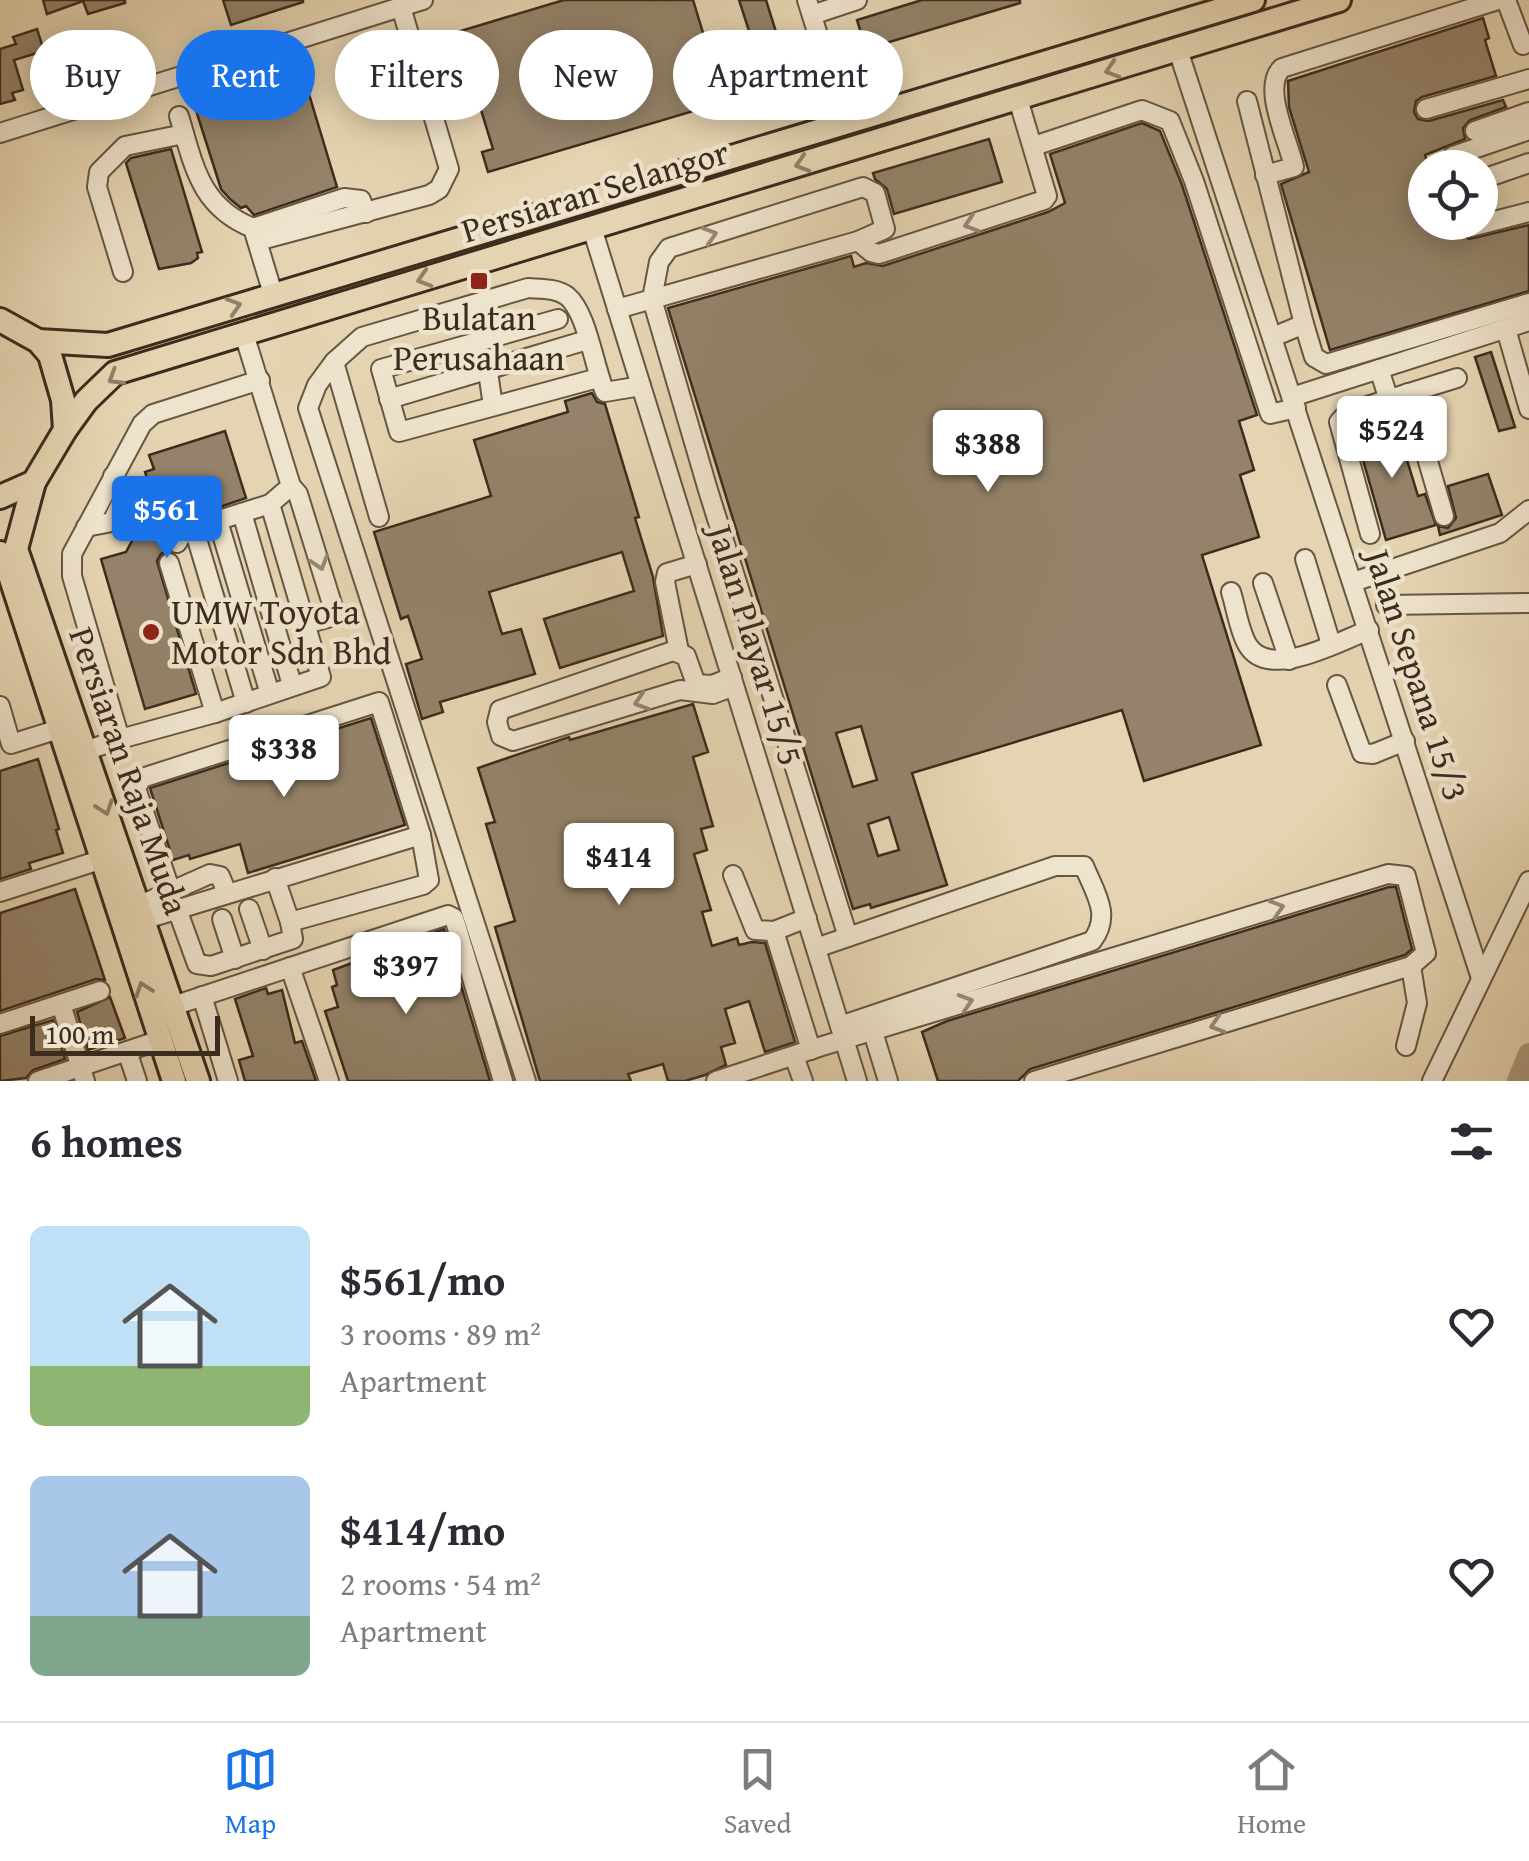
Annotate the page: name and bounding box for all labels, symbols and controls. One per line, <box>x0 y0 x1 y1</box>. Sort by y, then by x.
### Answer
chip: Buy <box>30 30 156 120</box>
chip: Rent <box>176 30 315 120</box>
chip: Filters <box>335 30 499 120</box>
chip: New <box>519 30 653 120</box>
chip: Apartment <box>673 30 903 120</box>
one-way arrow <box>1105 58 1122 79</box>
street label: Persiaran Selangor <box>455 126 735 255</box>
map controls <box>1408 150 1498 240</box>
button: locate <box>1408 150 1498 240</box>
one-way arrow <box>794 152 811 173</box>
one-way arrow <box>963 212 980 232</box>
one-way arrow <box>700 226 717 247</box>
one-way arrow <box>416 267 433 288</box>
marker: Bulatan Perusahaan <box>468 270 490 292</box>
place label: Bulatan Perusahaan <box>393 292 565 383</box>
one-way arrow <box>225 297 242 318</box>
one-way arrow <box>108 366 126 385</box>
pin: $524 <box>1333 396 1451 481</box>
text: $524 <box>1359 405 1425 452</box>
pin: $388 <box>929 410 1047 495</box>
text: $388 <box>955 419 1021 466</box>
pin: $561 <box>108 476 226 561</box>
text: $561 <box>134 485 200 532</box>
street label: Jalan Playar 15/5 <box>695 514 817 771</box>
street label: Jalan Sepana 15/3 <box>1352 539 1482 807</box>
one-way arrow <box>308 553 328 570</box>
place label: UMW Toyota Motor Sdn Bhd <box>171 586 392 677</box>
street label: Persiaran Raja Muda <box>56 620 203 922</box>
marker: UMW Toyota Motor Sdn Bhd <box>140 621 162 643</box>
one-way arrow <box>633 690 650 711</box>
pin: $338 <box>225 715 343 800</box>
text: $338 <box>251 724 317 771</box>
one-way arrow <box>93 798 113 815</box>
pin: $414 <box>560 823 678 908</box>
text: $414 <box>586 832 652 879</box>
one-way arrow <box>1268 899 1285 920</box>
pin: $397 <box>347 932 465 1017</box>
text: $397 <box>373 941 439 988</box>
one-way arrow <box>134 981 154 998</box>
one-way arrow <box>957 993 974 1014</box>
scale bar <box>30 1011 220 1056</box>
text: 100 m <box>45 1013 114 1054</box>
one-way arrow <box>1210 1013 1227 1034</box>
text: 6 homes <box>30 1111 183 1172</box>
icon: filters <box>1444 1114 1499 1169</box>
text: $561/mo <box>340 1249 505 1310</box>
icon: home <box>110 1266 230 1386</box>
icon: heart <box>1444 1299 1499 1354</box>
text: 3 rooms · 89 m² <box>340 1310 541 1357</box>
text: Apartment <box>340 1357 487 1404</box>
text: $414/mo <box>340 1499 505 1560</box>
icon: home <box>110 1516 230 1636</box>
icon: heart <box>1444 1549 1499 1604</box>
text: 2 rooms · 54 m² <box>340 1560 541 1607</box>
text: Apartment <box>340 1607 487 1654</box>
tab: Map <box>223 1742 278 1843</box>
tab: Saved <box>724 1742 791 1843</box>
tab: Home <box>1237 1742 1306 1843</box>

